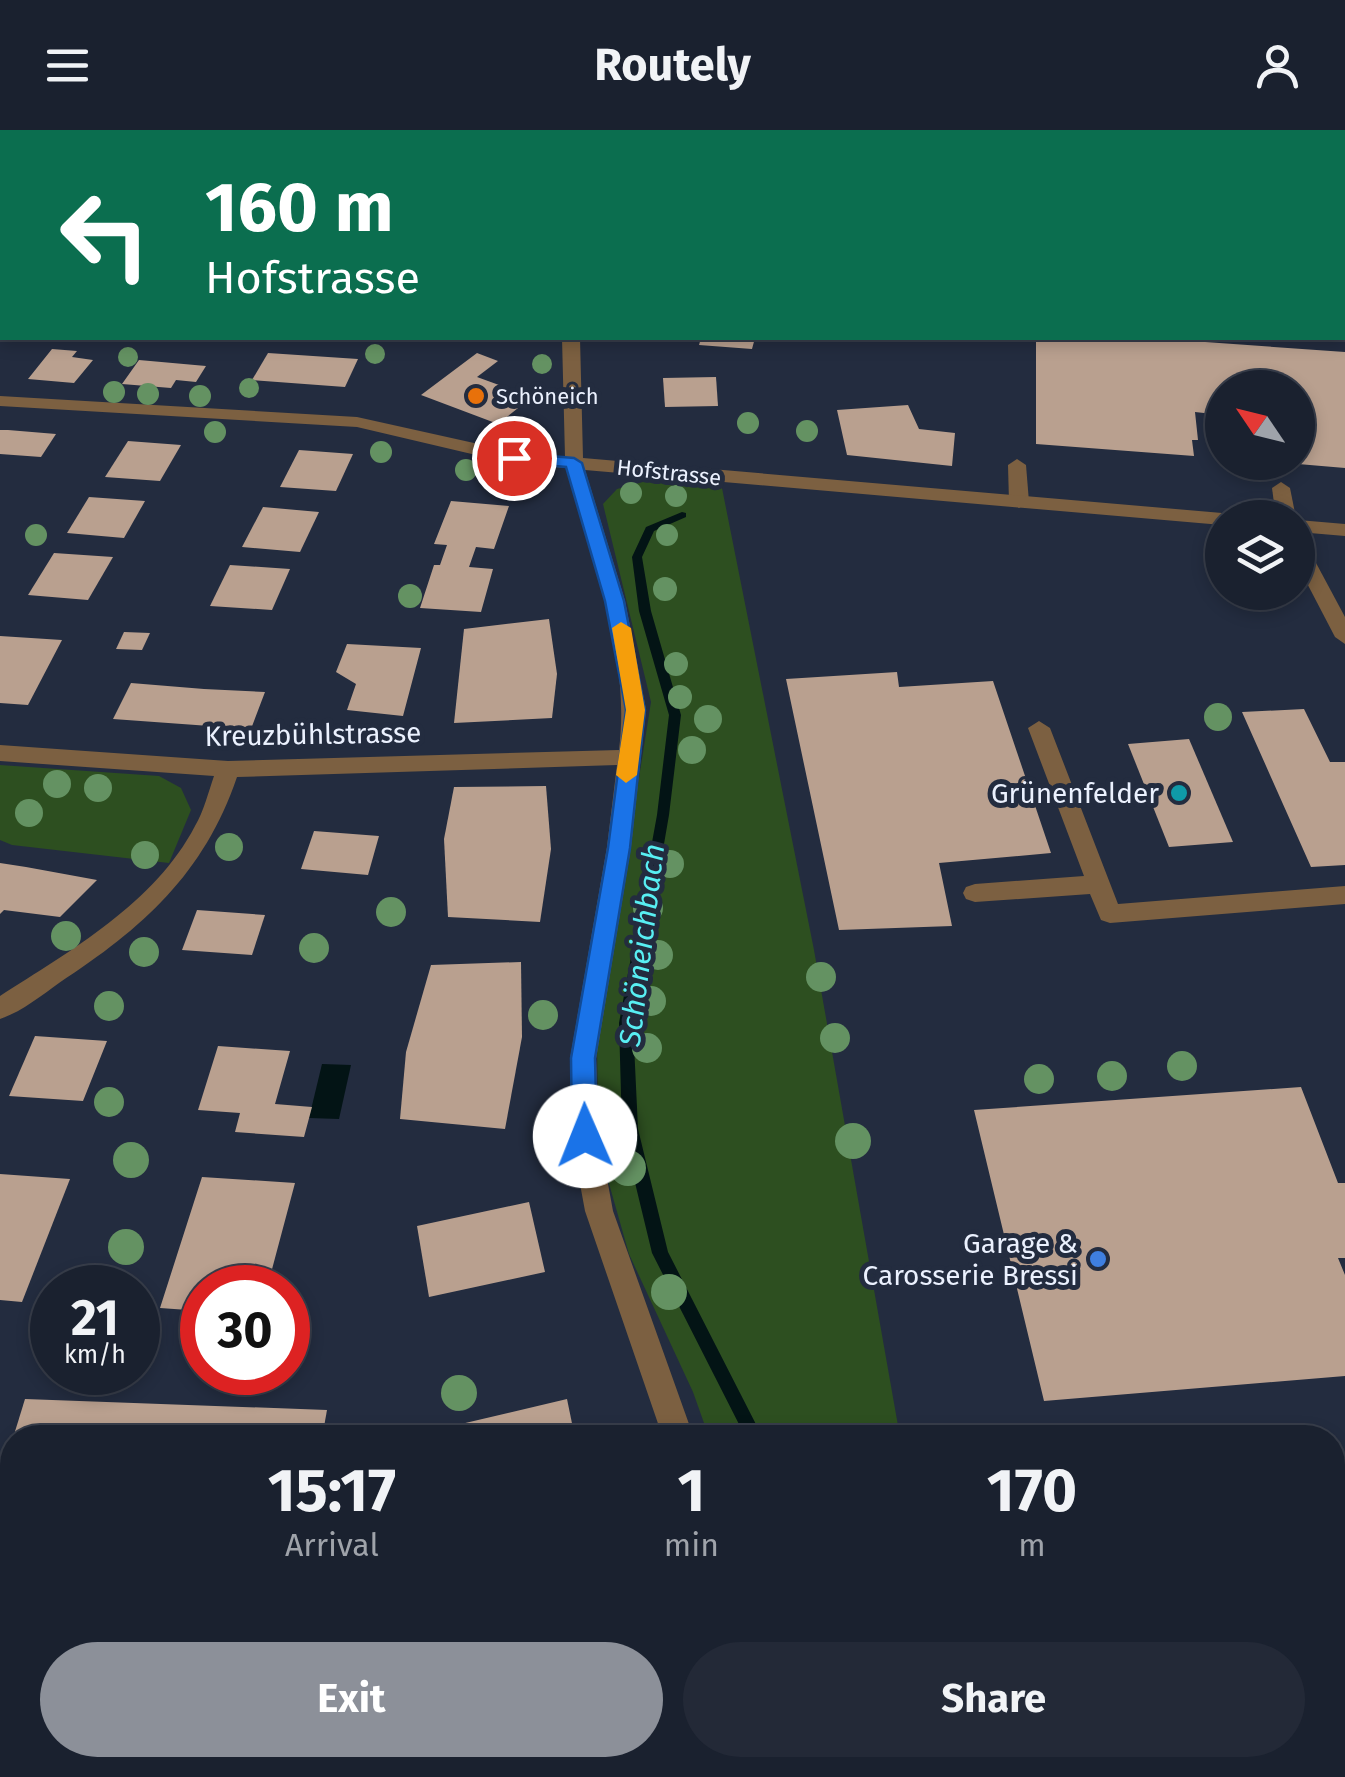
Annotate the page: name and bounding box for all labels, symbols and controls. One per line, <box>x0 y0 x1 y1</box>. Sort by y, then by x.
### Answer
icon: menu <box>40 38 95 93</box>
text: Routely <box>594 38 751 92</box>
icon: person <box>1250 38 1305 93</box>
text: 160 m <box>205 166 394 250</box>
icon: left <box>40 170 170 300</box>
text: Hofstrasse <box>205 251 420 305</box>
north arrow <box>1205 370 1315 480</box>
map controls <box>1205 370 1315 610</box>
place label: Schöneich <box>496 383 599 410</box>
marker: Schöneich <box>465 385 487 407</box>
pin <box>472 416 557 501</box>
icon: arrive <box>487 431 542 486</box>
street label: Hofstrasse <box>615 454 723 491</box>
button: layers <box>1205 500 1315 610</box>
street label: Kreuzbühlstrasse <box>204 716 422 753</box>
place label: Grünenfelder <box>991 777 1159 810</box>
marker: Grünenfelder <box>1168 782 1190 804</box>
water label: Schöneichbach <box>612 842 672 1049</box>
position arrow <box>533 1084 637 1188</box>
place label: Garage & Carosserie Bressi <box>863 1227 1078 1292</box>
marker: Garage & Carosserie Bressi <box>1087 1248 1109 1270</box>
speed limit sign: 30 <box>180 1265 310 1395</box>
text: 21 <box>71 1288 119 1348</box>
text: km/h <box>64 1340 126 1370</box>
text: 15:17 <box>268 1455 396 1527</box>
text: 1 <box>678 1455 705 1527</box>
text: 170 <box>987 1455 1077 1527</box>
text: Arrival <box>285 1526 379 1564</box>
text: min <box>664 1526 719 1564</box>
text: m <box>1018 1526 1046 1564</box>
button: Exit <box>40 1642 663 1757</box>
button: Share <box>683 1642 1305 1757</box>

